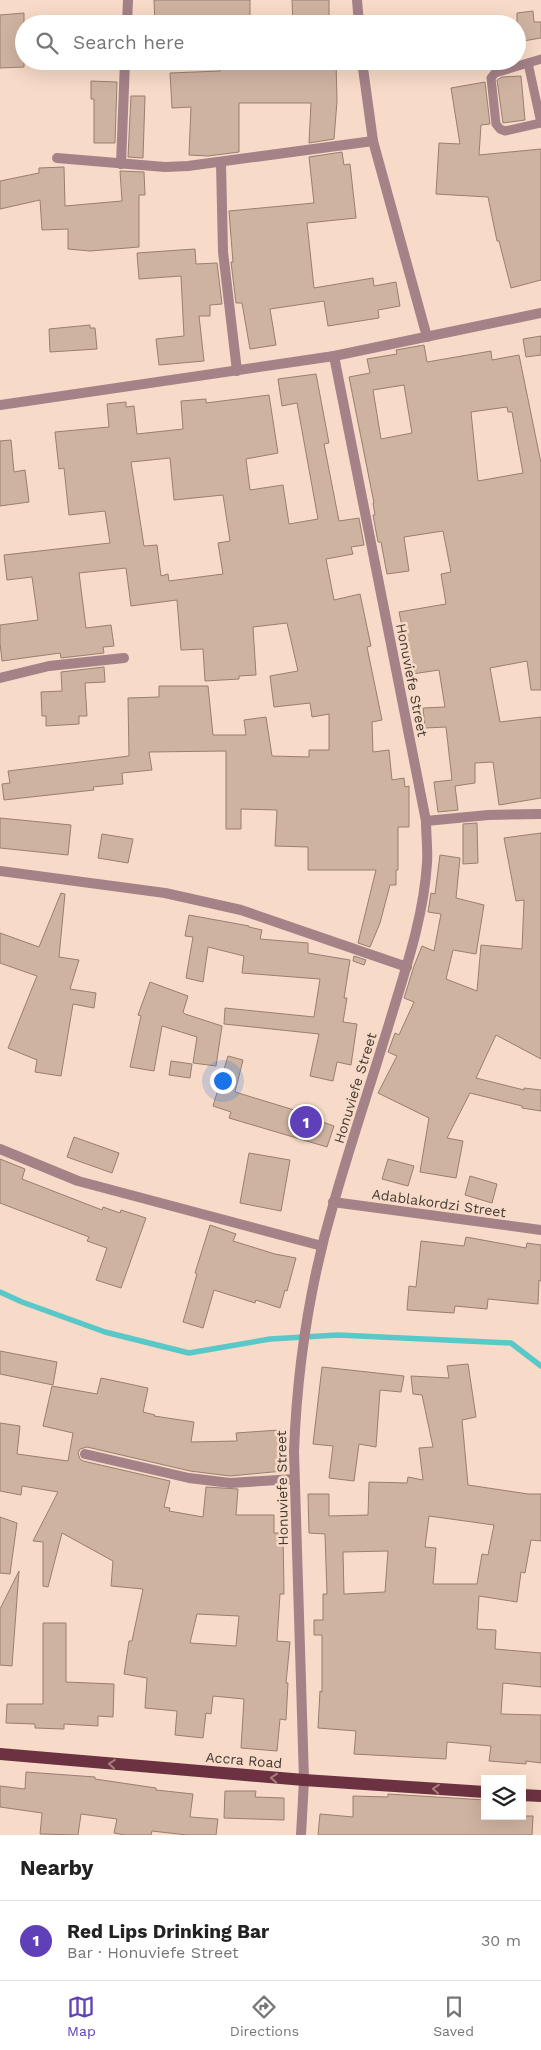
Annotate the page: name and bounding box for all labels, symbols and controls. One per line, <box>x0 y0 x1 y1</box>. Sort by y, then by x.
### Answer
search box <box>15 15 526 70</box>
icon: search <box>33 29 61 57</box>
text: Search here <box>73 31 184 54</box>
street label: Honuviefe Street <box>393 622 431 738</box>
street label: Honuviefe Street <box>331 1030 380 1145</box>
your location <box>210 1068 236 1094</box>
pin: 1 <box>290 1103 322 1141</box>
street label: Adablakordzi Street <box>371 1186 507 1220</box>
street label: Honuviefe Street <box>273 1430 291 1546</box>
street label: Accra Road <box>205 1749 283 1771</box>
one-way arrow <box>108 1758 116 1769</box>
one-way arrow <box>270 1772 278 1783</box>
map controls <box>481 1775 526 1820</box>
button: layers <box>481 1775 526 1820</box>
one-way arrow <box>432 1783 440 1794</box>
text: Nearby <box>20 1855 93 1880</box>
text: Red Lips Drinking Bar <box>67 1920 269 1943</box>
text: 1 <box>33 1931 39 1950</box>
text: 30 m <box>481 1931 521 1950</box>
text: Bar · Honuviefe Street <box>67 1943 239 1962</box>
tab: Map <box>67 1993 96 2039</box>
tab: Directions <box>230 1993 299 2039</box>
tab: Saved <box>433 1993 474 2039</box>

